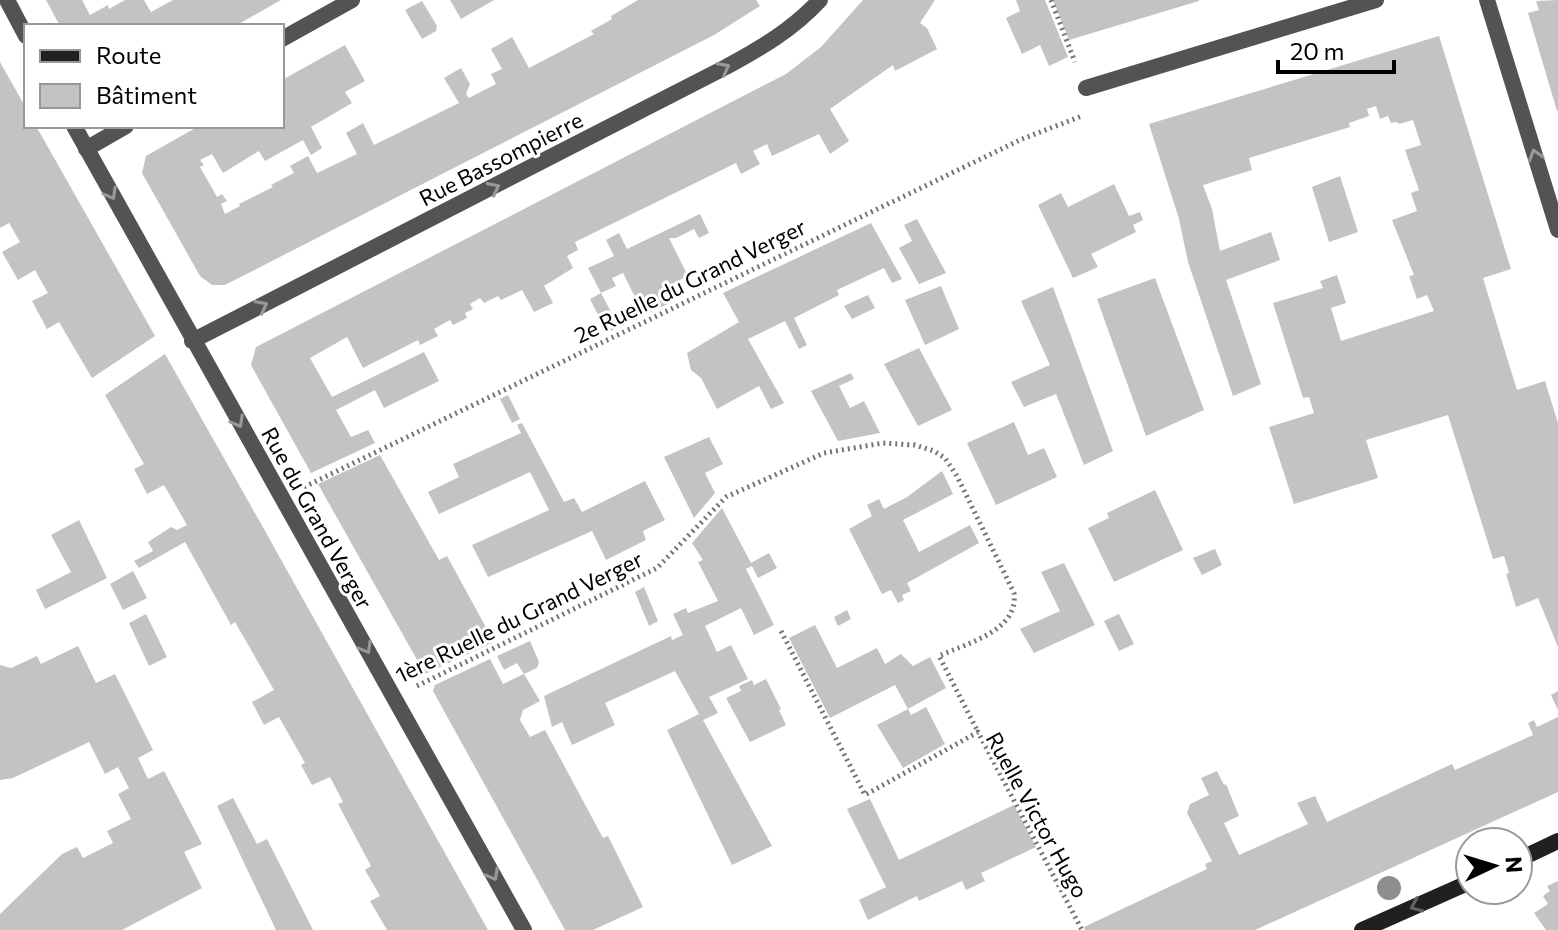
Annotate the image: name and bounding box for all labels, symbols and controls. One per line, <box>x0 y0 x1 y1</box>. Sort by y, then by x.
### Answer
legend <box>24 24 284 128</box>
scale bar <box>1278 24 1394 74</box>
text: 20 m <box>1290 36 1344 65</box>
text: Route <box>96 40 161 69</box>
one-way arrow <box>716 62 731 77</box>
text: Bâtiment <box>96 80 197 109</box>
street label: Rue Bassompierre <box>415 106 587 211</box>
one-way arrow <box>1528 149 1544 163</box>
one-way arrow <box>485 183 500 198</box>
one-way arrow <box>102 186 117 201</box>
street label: 2e Ruelle du Grand Verger <box>569 213 810 348</box>
one-way arrow <box>254 300 269 315</box>
one-way arrow <box>228 413 244 427</box>
street label: Rue du Grand Verger <box>256 422 379 614</box>
street label: 1ère Ruelle du Grand Verger <box>391 545 647 688</box>
one-way arrow <box>356 639 372 654</box>
street label: Ruelle Victor Hugo <box>981 727 1094 903</box>
north arrow <box>1454 826 1534 906</box>
text: N <box>1500 855 1528 874</box>
one-way arrow <box>483 866 499 881</box>
one-way arrow <box>1410 896 1424 912</box>

